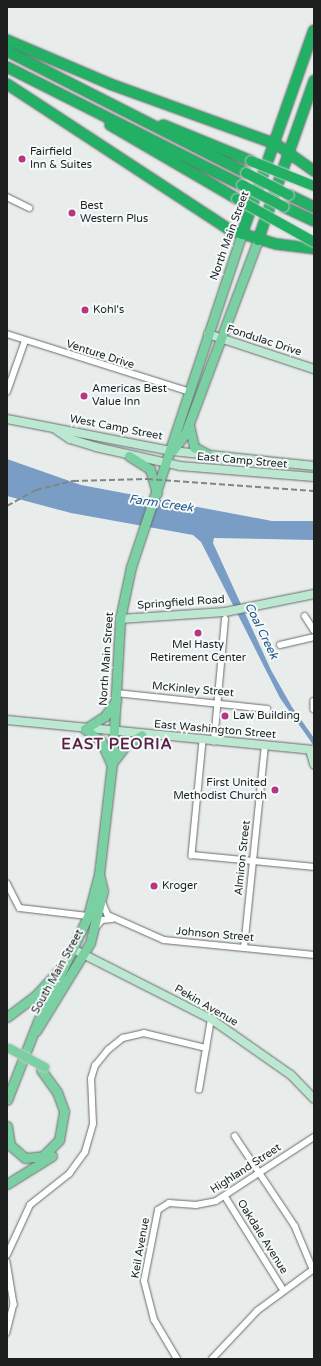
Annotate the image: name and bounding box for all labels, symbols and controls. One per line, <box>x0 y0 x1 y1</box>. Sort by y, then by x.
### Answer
place label: Fairfield Inn & Suites <box>30 146 92 172</box>
marker: Fairfield Inn & Suites <box>17 154 27 164</box>
street label: North Main Street <box>208 190 252 282</box>
place label: Best Western Plus <box>80 200 148 226</box>
marker: Best Western Plus <box>67 208 77 218</box>
place label: Kohl's <box>93 303 124 317</box>
marker: Kohl's <box>80 305 90 315</box>
street label: Fondulac Drive <box>225 323 303 359</box>
street label: Venture Drive <box>64 338 136 372</box>
place label: Americas Best Value Inn <box>92 383 167 409</box>
marker: Americas Best Value Inn <box>79 391 89 401</box>
street label: West Camp Street <box>68 413 164 443</box>
street label: East Camp Street <box>196 450 288 472</box>
water label: Farm Creek <box>128 492 194 516</box>
street label: Springfield Road <box>137 593 225 613</box>
water label: Coal Creek <box>241 600 281 662</box>
street label: North Main Street <box>97 612 117 706</box>
marker: Mel Hasty Retirement Center <box>193 628 203 638</box>
place label: Mel Hasty Retirement Center <box>150 639 246 665</box>
street label: McKinley Street <box>151 680 235 700</box>
place label: Law Building <box>233 709 300 723</box>
marker: Law Building <box>220 711 230 721</box>
street label: East Washington Street <box>153 718 277 742</box>
district label: EAST PEORIA <box>61 736 173 754</box>
place label: First United Methodist Church <box>173 777 267 803</box>
marker: First United Methodist Church <box>270 785 280 795</box>
street label: Almiron Street <box>232 820 254 896</box>
place label: Kroger <box>162 879 197 893</box>
marker: Kroger <box>149 881 159 891</box>
street label: Johnson Street <box>175 925 255 945</box>
street label: South Main Street <box>29 927 87 1017</box>
street label: Pekin Avenue <box>172 983 240 1029</box>
street label: Highland Street <box>208 1141 284 1197</box>
street label: Oakdale Avenue <box>234 1197 290 1277</box>
street label: Keil Avenue <box>129 1217 153 1279</box>

